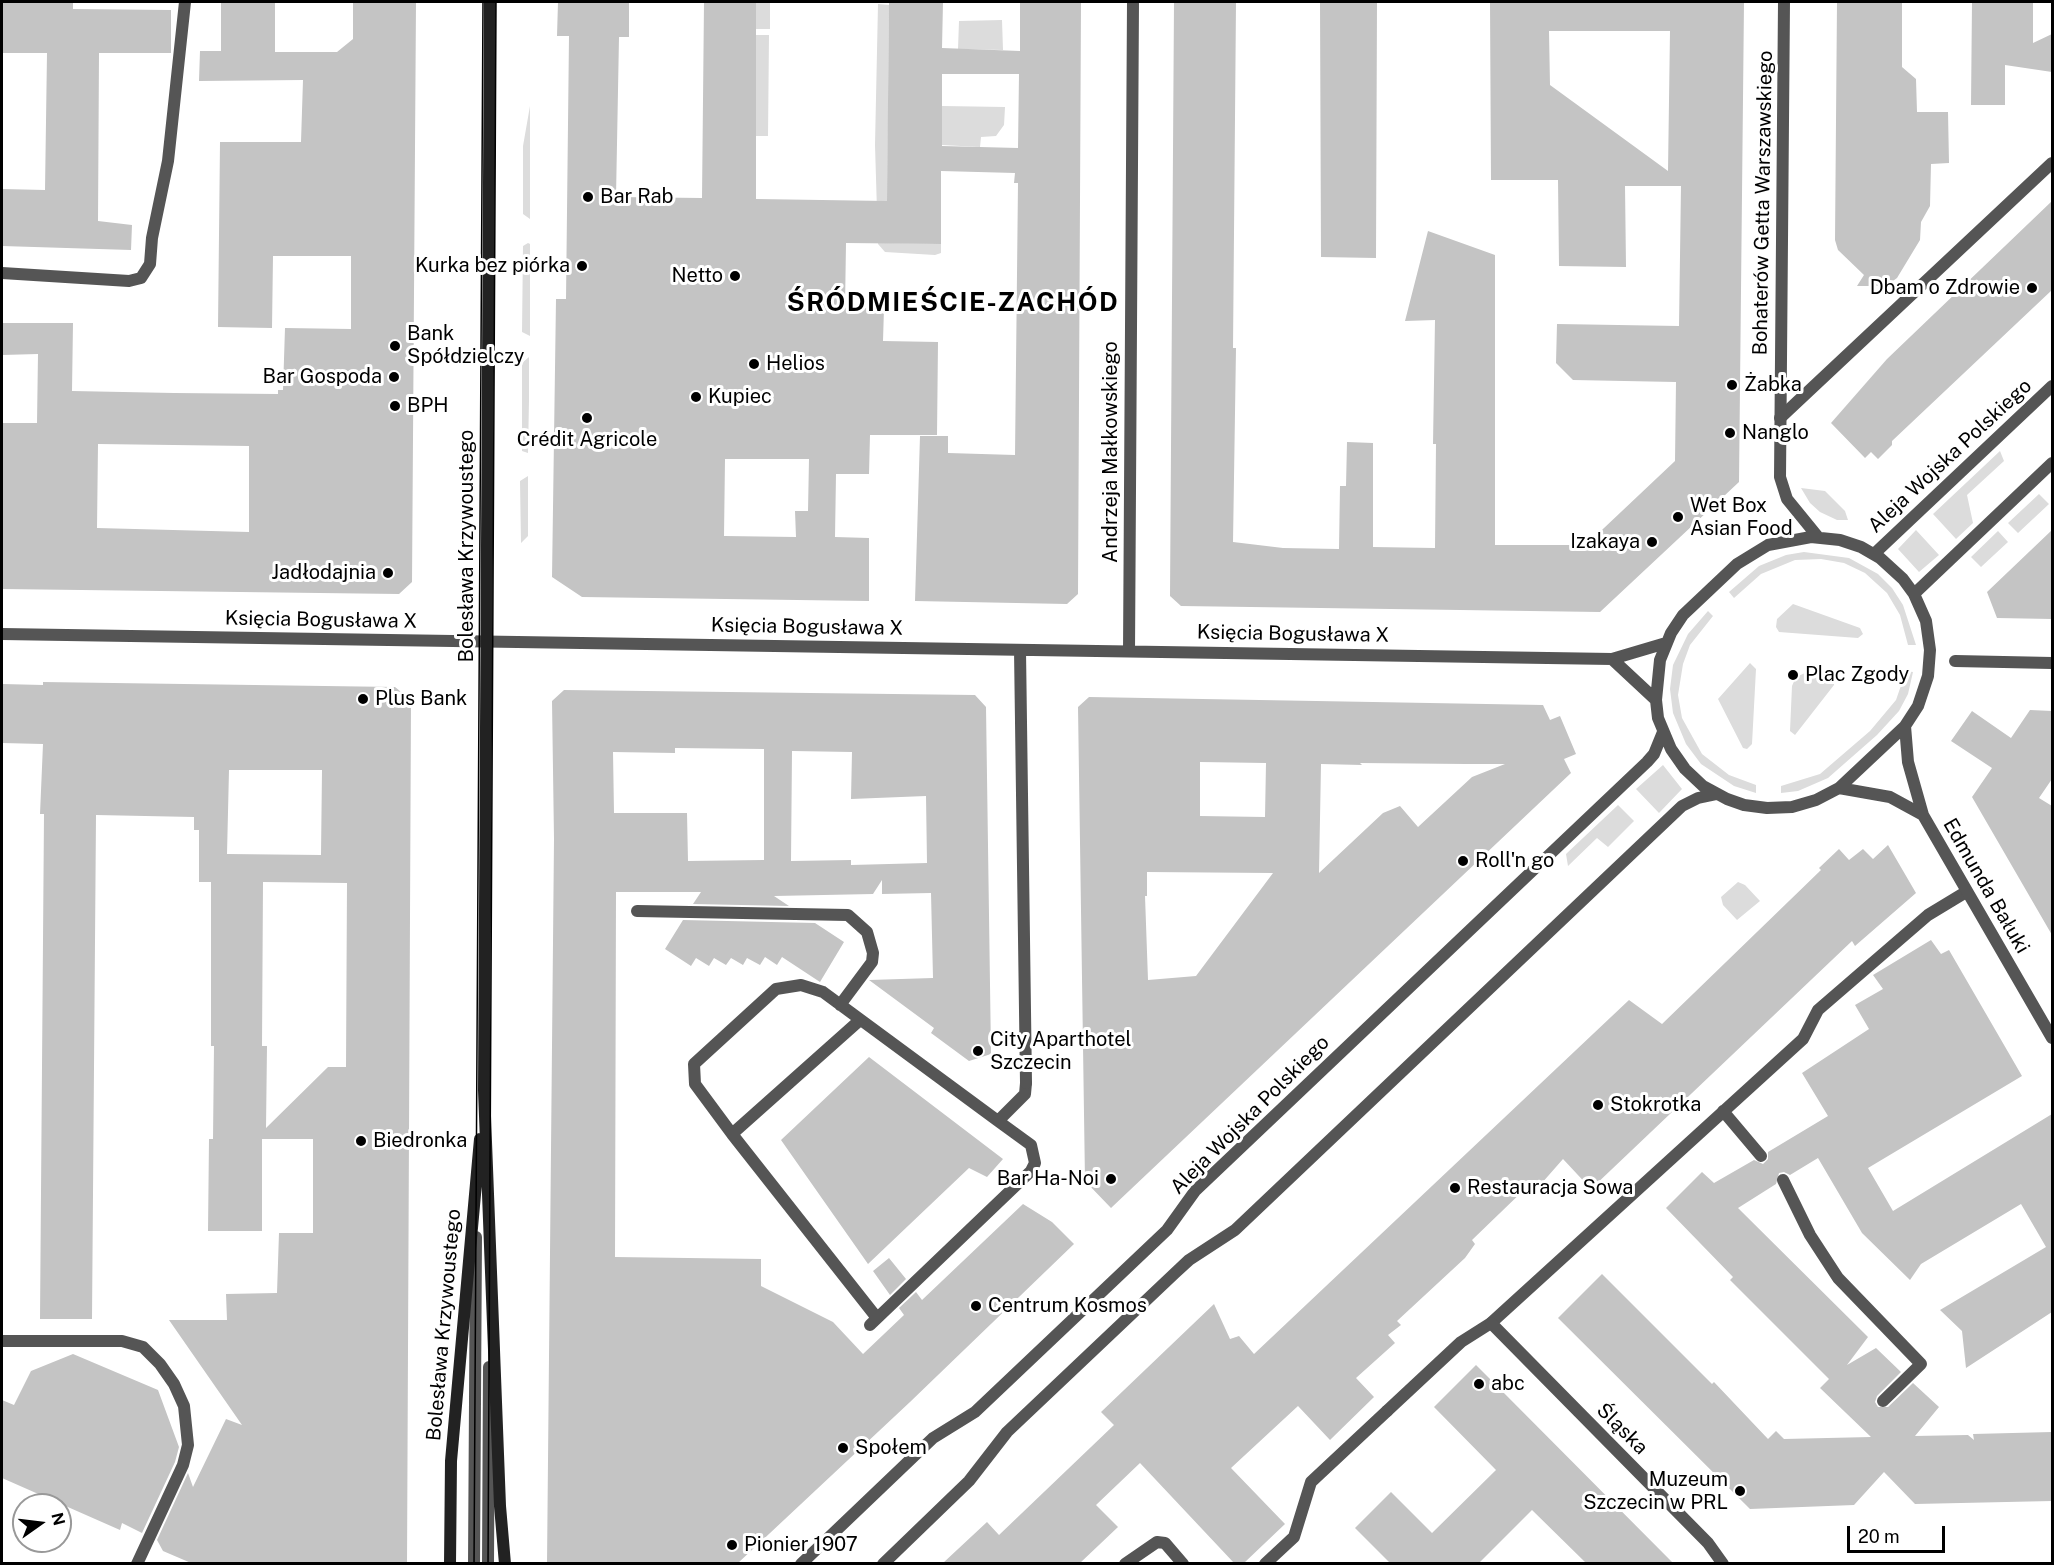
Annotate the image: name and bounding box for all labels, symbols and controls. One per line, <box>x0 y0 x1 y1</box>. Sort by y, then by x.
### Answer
street label: Bohaterów Getta Warszawskiego <box>1748 50 1778 356</box>
place label: Bar Rab <box>600 185 673 209</box>
marker: Bar Rab <box>581 190 595 204</box>
place label: Kurka bez piórka <box>415 254 570 278</box>
marker: Kurka bez piórka <box>575 259 589 273</box>
place label: Netto <box>672 264 723 288</box>
marker: Netto <box>728 269 742 283</box>
place label: Dbam o Zdrowie <box>1870 276 2020 300</box>
marker: Dbam o Zdrowie <box>2025 281 2039 295</box>
district label: ŚRÓDMIEŚCIE-ZACHÓD <box>787 287 1119 319</box>
place label: Bank Spółdzielczy <box>407 322 524 369</box>
marker: Bank Spółdzielczy <box>388 339 402 353</box>
street label: Andrzeja Małkowskiego <box>1099 341 1123 563</box>
place label: Helios <box>766 352 825 376</box>
marker: Helios <box>747 357 761 371</box>
place label: Bar Gospoda <box>263 365 382 389</box>
marker: Bar Gospoda <box>387 370 401 384</box>
place label: Żabka <box>1744 373 1802 397</box>
street label: Aleja Wojska Polskiego <box>1863 374 2037 538</box>
marker: Żabka <box>1725 378 1739 392</box>
place label: Kupiec <box>708 385 772 409</box>
marker: Kupiec <box>689 390 703 404</box>
place label: BPH <box>407 394 449 418</box>
marker: BPH <box>388 399 402 413</box>
marker: Crédit Agricole <box>580 411 594 425</box>
place label: Nanglo <box>1742 421 1809 445</box>
marker: Nanglo <box>1723 426 1737 440</box>
place label: Crédit Agricole <box>517 428 657 452</box>
street label: Bolesława Krzywoustego <box>455 430 479 662</box>
place label: Wet Box Asian Food <box>1690 494 1793 541</box>
marker: Wet Box Asian Food <box>1671 510 1685 524</box>
place label: Izakaya <box>1570 530 1640 554</box>
marker: Izakaya <box>1645 535 1659 549</box>
place label: Jadłodajnia <box>271 561 376 585</box>
marker: Jadłodajnia <box>381 566 395 580</box>
street label: Księcia Bogusława X <box>225 606 417 634</box>
street label: Księcia Bogusława X <box>711 613 903 641</box>
street label: Księcia Bogusława X <box>1197 620 1389 648</box>
place label: Plac Zgody <box>1805 663 1909 687</box>
marker: Plac Zgody <box>1786 668 1800 682</box>
place label: Plus Bank <box>375 687 467 711</box>
marker: Plus Bank <box>356 692 370 706</box>
street label: Edmunda Bałuki <box>1938 814 2034 958</box>
place label: Roll'n go <box>1475 849 1554 873</box>
marker: Roll'n go <box>1456 854 1470 868</box>
place label: City Aparthotel Szczecin <box>990 1028 1132 1075</box>
street label: Aleja Wojska Polskiego <box>1166 1031 1334 1199</box>
marker: City Aparthotel Szczecin <box>971 1044 985 1058</box>
place label: Stokrotka <box>1610 1093 1701 1117</box>
marker: Stokrotka <box>1591 1098 1605 1112</box>
place label: Biedronka <box>373 1129 467 1153</box>
marker: Biedronka <box>354 1134 368 1148</box>
place label: Bar Ha-Noi <box>997 1167 1099 1191</box>
marker: Bar Ha-Noi <box>1104 1172 1118 1186</box>
place label: Restauracja Sowa <box>1467 1176 1633 1200</box>
marker: Restauracja Sowa <box>1448 1181 1462 1195</box>
street label: Bolesława Krzywoustego <box>422 1208 466 1442</box>
place label: Centrum Kosmos <box>988 1294 1147 1318</box>
marker: Centrum Kosmos <box>969 1299 983 1313</box>
place label: abc <box>1491 1372 1525 1396</box>
marker: abc <box>1472 1377 1486 1391</box>
street label: Śląska <box>1591 1398 1653 1460</box>
place label: Społem <box>855 1436 927 1460</box>
marker: Społem <box>836 1441 850 1455</box>
place label: Muzeum Szczecin w PRL <box>1583 1468 1728 1515</box>
marker: Muzeum Szczecin w PRL <box>1733 1484 1747 1498</box>
north arrow <box>12 1493 72 1553</box>
text: N <box>47 1511 69 1527</box>
scale bar <box>1850 1514 1948 1552</box>
text: 20 m <box>1858 1526 1900 1547</box>
place label: Pionier 1907 <box>744 1533 858 1557</box>
marker: Pionier 1907 <box>725 1538 739 1552</box>

